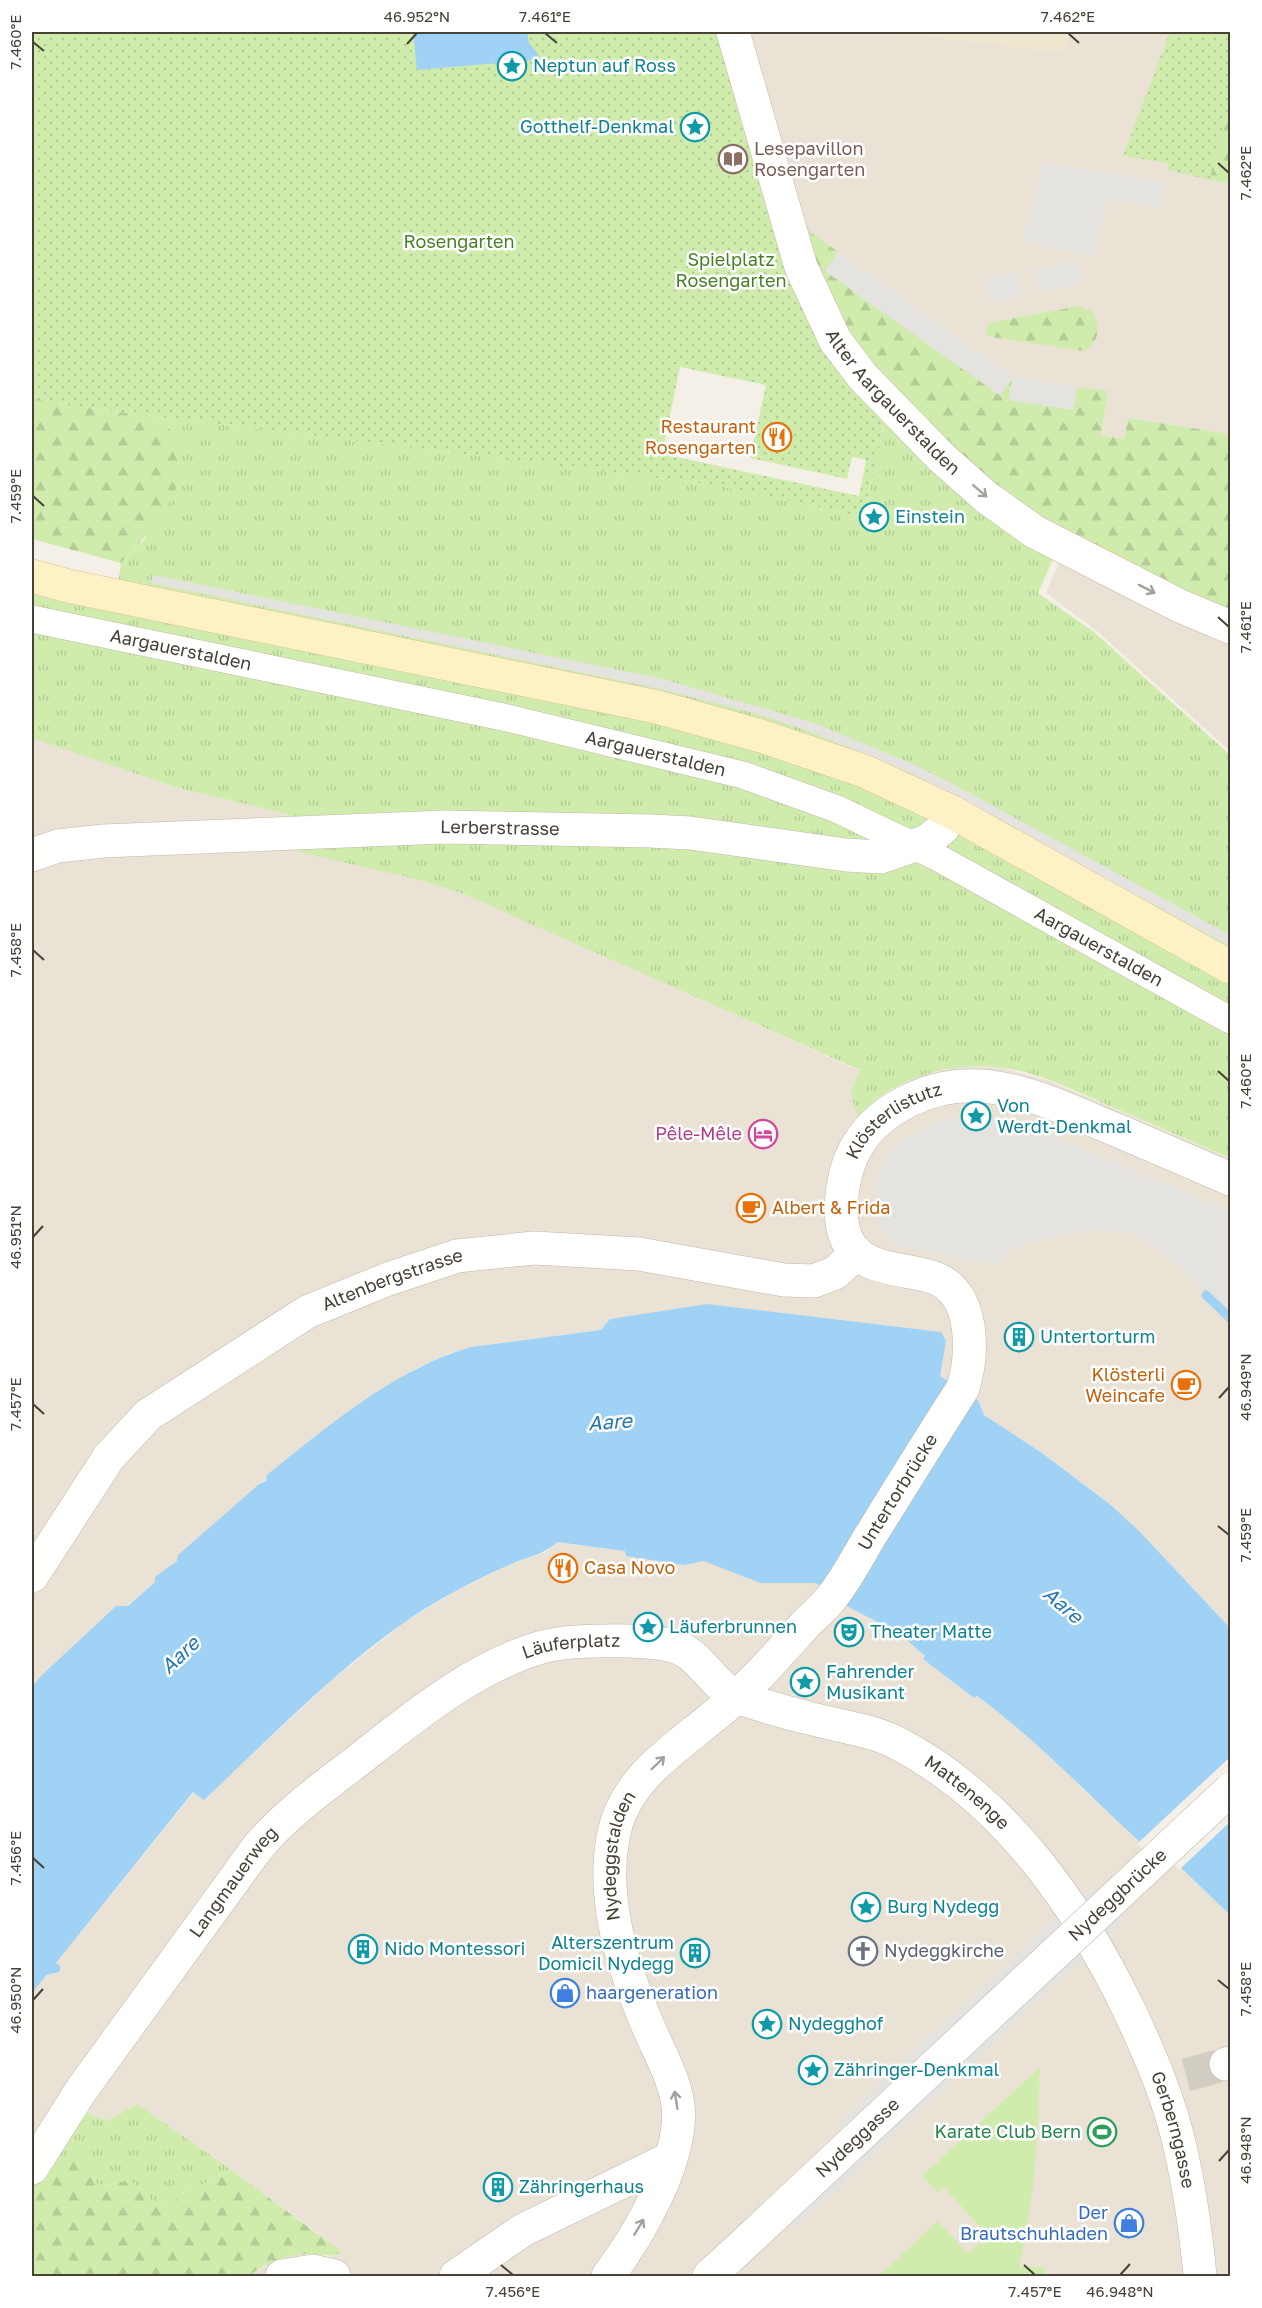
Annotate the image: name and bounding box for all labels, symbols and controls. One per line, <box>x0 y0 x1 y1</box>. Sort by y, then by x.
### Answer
text: 46.952°N <box>384 7 450 25</box>
text: 7.461°E <box>519 7 571 25</box>
text: 7.462°E <box>1041 7 1095 25</box>
text: 7.460°E <box>6 15 24 69</box>
place icon: Neptun auf Ross <box>496 50 528 82</box>
place label: Neptun auf Ross <box>533 54 676 76</box>
place icon: Gotthelf-Denkmal <box>679 111 711 143</box>
place label: Gotthelf-Denkmal <box>520 115 674 137</box>
place label: Lesepavillon Rosengarten <box>754 137 865 180</box>
library icon: Lesepavillon Rosengarten <box>717 143 749 175</box>
text: 7.462°E <box>1236 146 1254 200</box>
park label: Rosengarten <box>403 230 515 252</box>
park label: Spielplatz Rosengarten <box>675 248 787 291</box>
street label: Alter Aargauerstalden <box>822 326 965 479</box>
place label: Restaurant Rosengarten <box>645 415 756 458</box>
restaurant icon: Restaurant Rosengarten <box>761 421 793 453</box>
text: 7.459°E <box>6 469 24 523</box>
one-way arrow <box>972 484 987 498</box>
place icon: Einstein <box>858 501 890 533</box>
place label: Einstein <box>895 505 965 527</box>
one-way arrow <box>1138 584 1156 595</box>
text: 7.461°E <box>1236 601 1254 653</box>
street label: Aargauerstalden <box>108 624 254 674</box>
street label: Aargauerstalden <box>583 725 728 780</box>
street label: Lerberstrasse <box>440 815 560 839</box>
street label: Aargauerstalden <box>1031 902 1167 991</box>
text: 7.458°E <box>6 923 24 977</box>
text: 7.460°E <box>1236 1054 1254 1108</box>
street label: Klösterlistutz <box>840 1077 944 1162</box>
place label: Von Werdt-Denkmal <box>997 1094 1132 1137</box>
place icon: Von Werdt-Denkmal <box>960 1100 992 1132</box>
hotel icon: Pêle-Mêle <box>747 1118 779 1150</box>
place label: Pêle-Mêle <box>655 1122 742 1144</box>
cafe icon: Albert & Frida <box>735 1192 767 1224</box>
place label: Albert & Frida <box>772 1196 890 1218</box>
text: 46.951°N <box>6 1205 24 1269</box>
street label: Altenbergstrasse <box>318 1243 464 1315</box>
building icon: Untertorturm <box>1003 1321 1035 1353</box>
place label: Untertorturm <box>1040 1325 1155 1347</box>
text: 46.949°N <box>1236 1353 1254 1421</box>
place label: Klösterli Weincafe <box>1085 1363 1165 1406</box>
cafe icon: Klösterli Weincafe <box>1170 1369 1202 1401</box>
text: 7.457°E <box>6 1377 24 1431</box>
water label: Aare <box>587 1407 634 1435</box>
street label: Untertorbrücke <box>852 1429 941 1554</box>
text: 7.459°E <box>1236 1508 1254 1562</box>
restaurant icon: Casa Novo <box>547 1552 579 1584</box>
place label: Casa Novo <box>584 1556 675 1578</box>
water label: Aare <box>1039 1581 1089 1629</box>
place icon: Läuferbrunnen <box>632 1611 664 1643</box>
place label: Läuferbrunnen <box>669 1615 797 1637</box>
theatre icon: Theater Matte <box>833 1616 865 1648</box>
place label: Theater Matte <box>870 1620 992 1642</box>
street label: Läuferplatz <box>519 1629 620 1663</box>
water label: Aare <box>155 1630 205 1678</box>
place label: Fahrender Musikant <box>826 1660 914 1703</box>
place icon: Fahrender Musikant <box>789 1666 821 1698</box>
street label: Mattenenge <box>921 1750 1015 1834</box>
one-way arrow <box>650 1755 665 1770</box>
street label: Nydeggstalden <box>598 1786 640 1923</box>
street label: Langmauerweg <box>184 1821 281 1941</box>
text: 7.456°E <box>6 1831 24 1885</box>
street label: Nydeggbrücke <box>1063 1843 1171 1945</box>
place icon: Burg Nydegg <box>850 1891 882 1923</box>
place label: Burg Nydegg <box>887 1895 999 1917</box>
place label: Alterszentrum Domicil Nydegg <box>538 1931 674 1974</box>
building icon: Nido Montessori <box>347 1933 379 1965</box>
church icon: Nydeggkirche <box>847 1935 879 1967</box>
place label: Nido Montessori <box>384 1937 525 1959</box>
building icon: Alterszentrum Domicil Nydegg <box>679 1937 711 1969</box>
place label: Nydeggkirche <box>884 1939 1004 1961</box>
text: 7.458°E <box>1236 1962 1254 2016</box>
text: 46.950°N <box>6 1966 24 2034</box>
shop icon: haargeneration <box>549 1977 581 2009</box>
place label: haargeneration <box>586 1981 718 2003</box>
place icon: Nydegghof <box>751 2008 783 2040</box>
place label: Nydegghof <box>788 2012 884 2034</box>
place icon: Zähringer-Denkmal <box>797 2054 829 2086</box>
place label: Zähringer-Denkmal <box>834 2058 1000 2080</box>
street label: Gerberngasse <box>1147 2068 1200 2190</box>
one-way arrow <box>671 2091 682 2110</box>
street label: Nydeggasse <box>810 2093 903 2182</box>
sports icon: Karate Club Bern <box>1086 2116 1118 2148</box>
text: 46.948°N <box>1236 2116 1254 2184</box>
place label: Karate Club Bern <box>935 2120 1081 2142</box>
building icon: Zähringerhaus <box>482 2171 514 2203</box>
place label: Zähringerhaus <box>519 2175 644 2197</box>
place label: Der Brautschuhladen <box>960 2201 1108 2244</box>
shop icon: Der Brautschuhladen <box>1113 2207 1145 2239</box>
one-way arrow <box>633 2219 645 2236</box>
text: 7.456°E <box>486 2282 540 2300</box>
text: 7.457°E <box>1008 2282 1062 2300</box>
text: 46.948°N <box>1086 2282 1154 2300</box>

